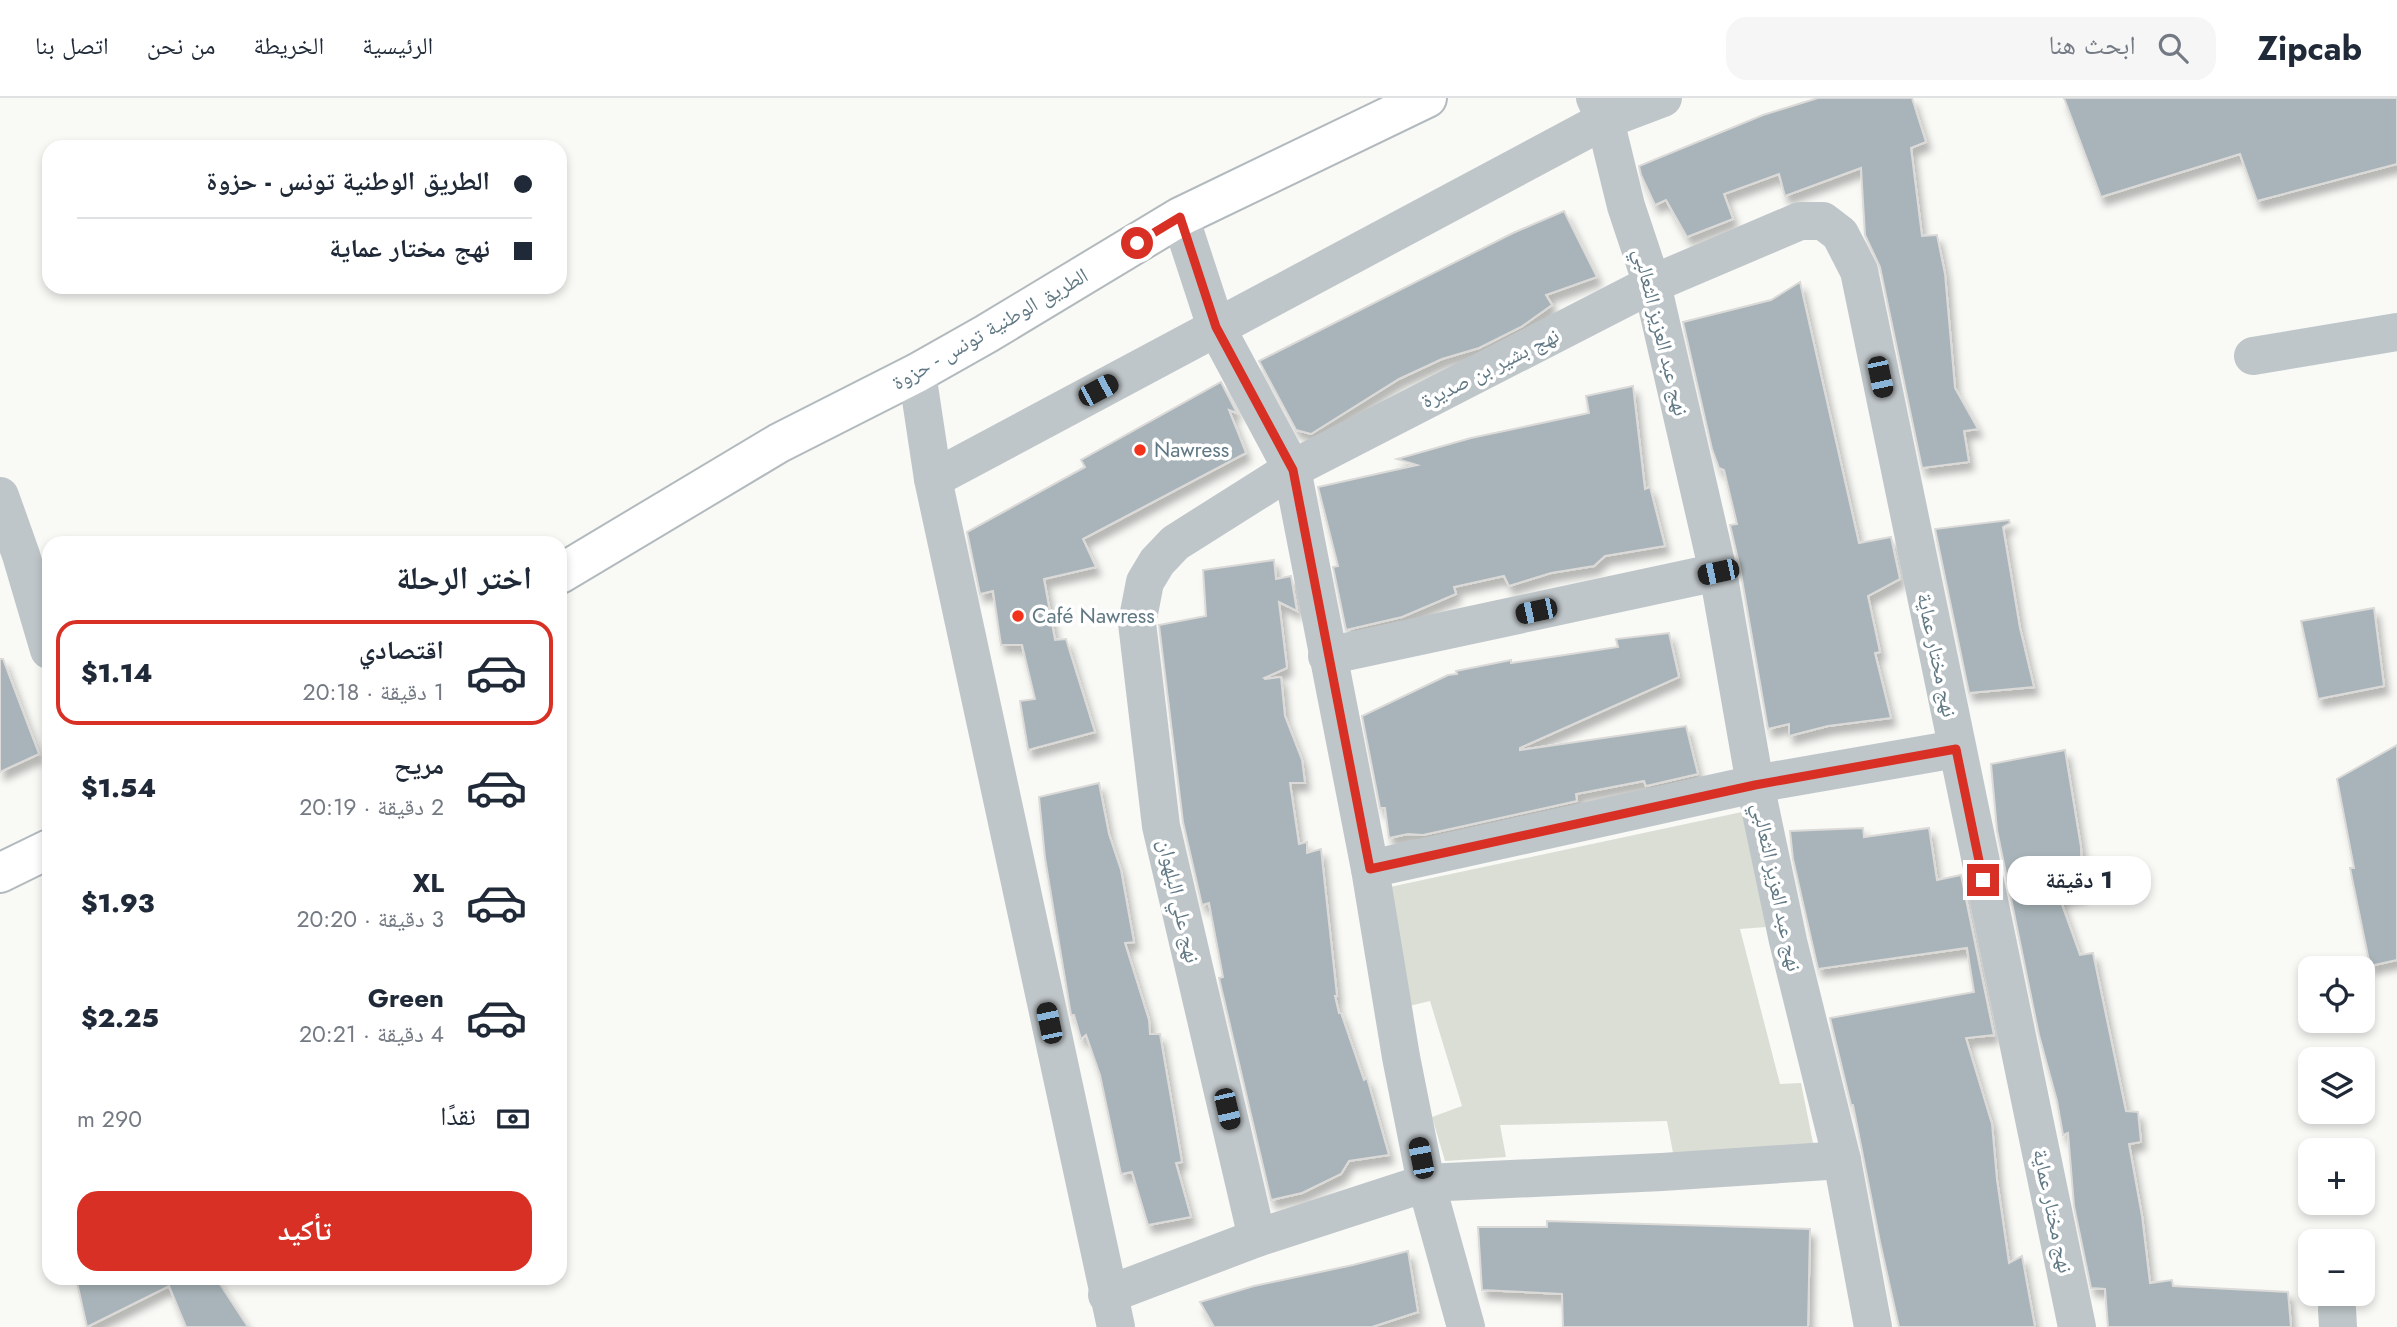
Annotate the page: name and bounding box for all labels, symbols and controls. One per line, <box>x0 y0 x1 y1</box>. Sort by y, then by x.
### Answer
search box <box>1726 17 2216 80</box>
text: Zipcab <box>2258 25 2362 72</box>
text: ابحث هنا <box>2049 26 2136 64</box>
text: اتصل بنا <box>35 28 109 63</box>
text: من نحن <box>147 28 216 63</box>
text: الخريطة <box>254 28 324 63</box>
text: الرئيسية <box>362 28 433 63</box>
icon: search <box>2154 29 2192 67</box>
text: الطريق الوطنية تونس - حزوة <box>206 162 490 200</box>
route start <box>1121 227 1153 259</box>
text: نهج مختار عماية <box>329 229 490 267</box>
street label: نهج عبد العزيز الثعالبي <box>1624 245 1696 419</box>
street label: الطريق الوطنية تونس - حزوة <box>886 260 1094 398</box>
street label: نهج بشير بن صديرة <box>1416 320 1564 416</box>
car <box>1866 354 1895 400</box>
car <box>1075 371 1122 409</box>
place label: Nawress <box>1154 435 1229 465</box>
marker: Nawress <box>1132 442 1148 458</box>
text: اختر الرحلة <box>396 555 532 601</box>
car <box>1696 557 1741 587</box>
street label: نهج مختار عماية <box>1909 590 1965 720</box>
car <box>1514 596 1559 626</box>
place label: Café Nawress <box>1032 601 1155 631</box>
marker: Café Nawress <box>1010 608 1026 624</box>
text: اقتصادي <box>359 631 444 669</box>
icon: car <box>465 641 528 704</box>
text: $1.14 <box>81 654 152 692</box>
text: 1 دقيقة · 20:18 <box>303 675 444 709</box>
text: مريح <box>394 746 444 784</box>
icon: car <box>465 756 528 819</box>
text: $1.54 <box>81 769 156 807</box>
text: 2 دقيقة · 20:19 <box>299 790 444 824</box>
street label: نهج عبد العزيز الثعالبي <box>1743 800 1810 974</box>
street label: نهج علي البلهوان <box>1149 836 1208 966</box>
callout: 1 دقيقة <box>2008 856 2151 904</box>
text: 1 دقيقة <box>2045 863 2113 897</box>
text: XL <box>412 864 444 902</box>
route end <box>1967 864 1999 896</box>
icon: car <box>465 871 528 934</box>
text: $1.93 <box>81 884 155 922</box>
text: 3 دقيقة · 20:20 <box>296 902 444 936</box>
map controls <box>2298 956 2375 1306</box>
button: locate <box>2298 956 2375 1033</box>
text: Green <box>368 979 444 1017</box>
icon: car <box>465 986 528 1049</box>
text: $2.25 <box>81 999 159 1037</box>
car <box>1035 1000 1064 1046</box>
text: 4 دقيقة · 20:21 <box>299 1017 444 1051</box>
button: layers <box>2298 1047 2375 1124</box>
car <box>1213 1086 1242 1132</box>
text: نقدًا <box>440 1097 476 1135</box>
icon: cash <box>494 1100 532 1138</box>
text: 290 m <box>77 1102 142 1136</box>
car <box>1407 1135 1436 1181</box>
button: + <box>2298 1138 2375 1215</box>
street label: نهج مختار عماية <box>2025 1146 2081 1276</box>
button: تأكيد <box>77 1191 532 1271</box>
button: − <box>2298 1229 2375 1306</box>

